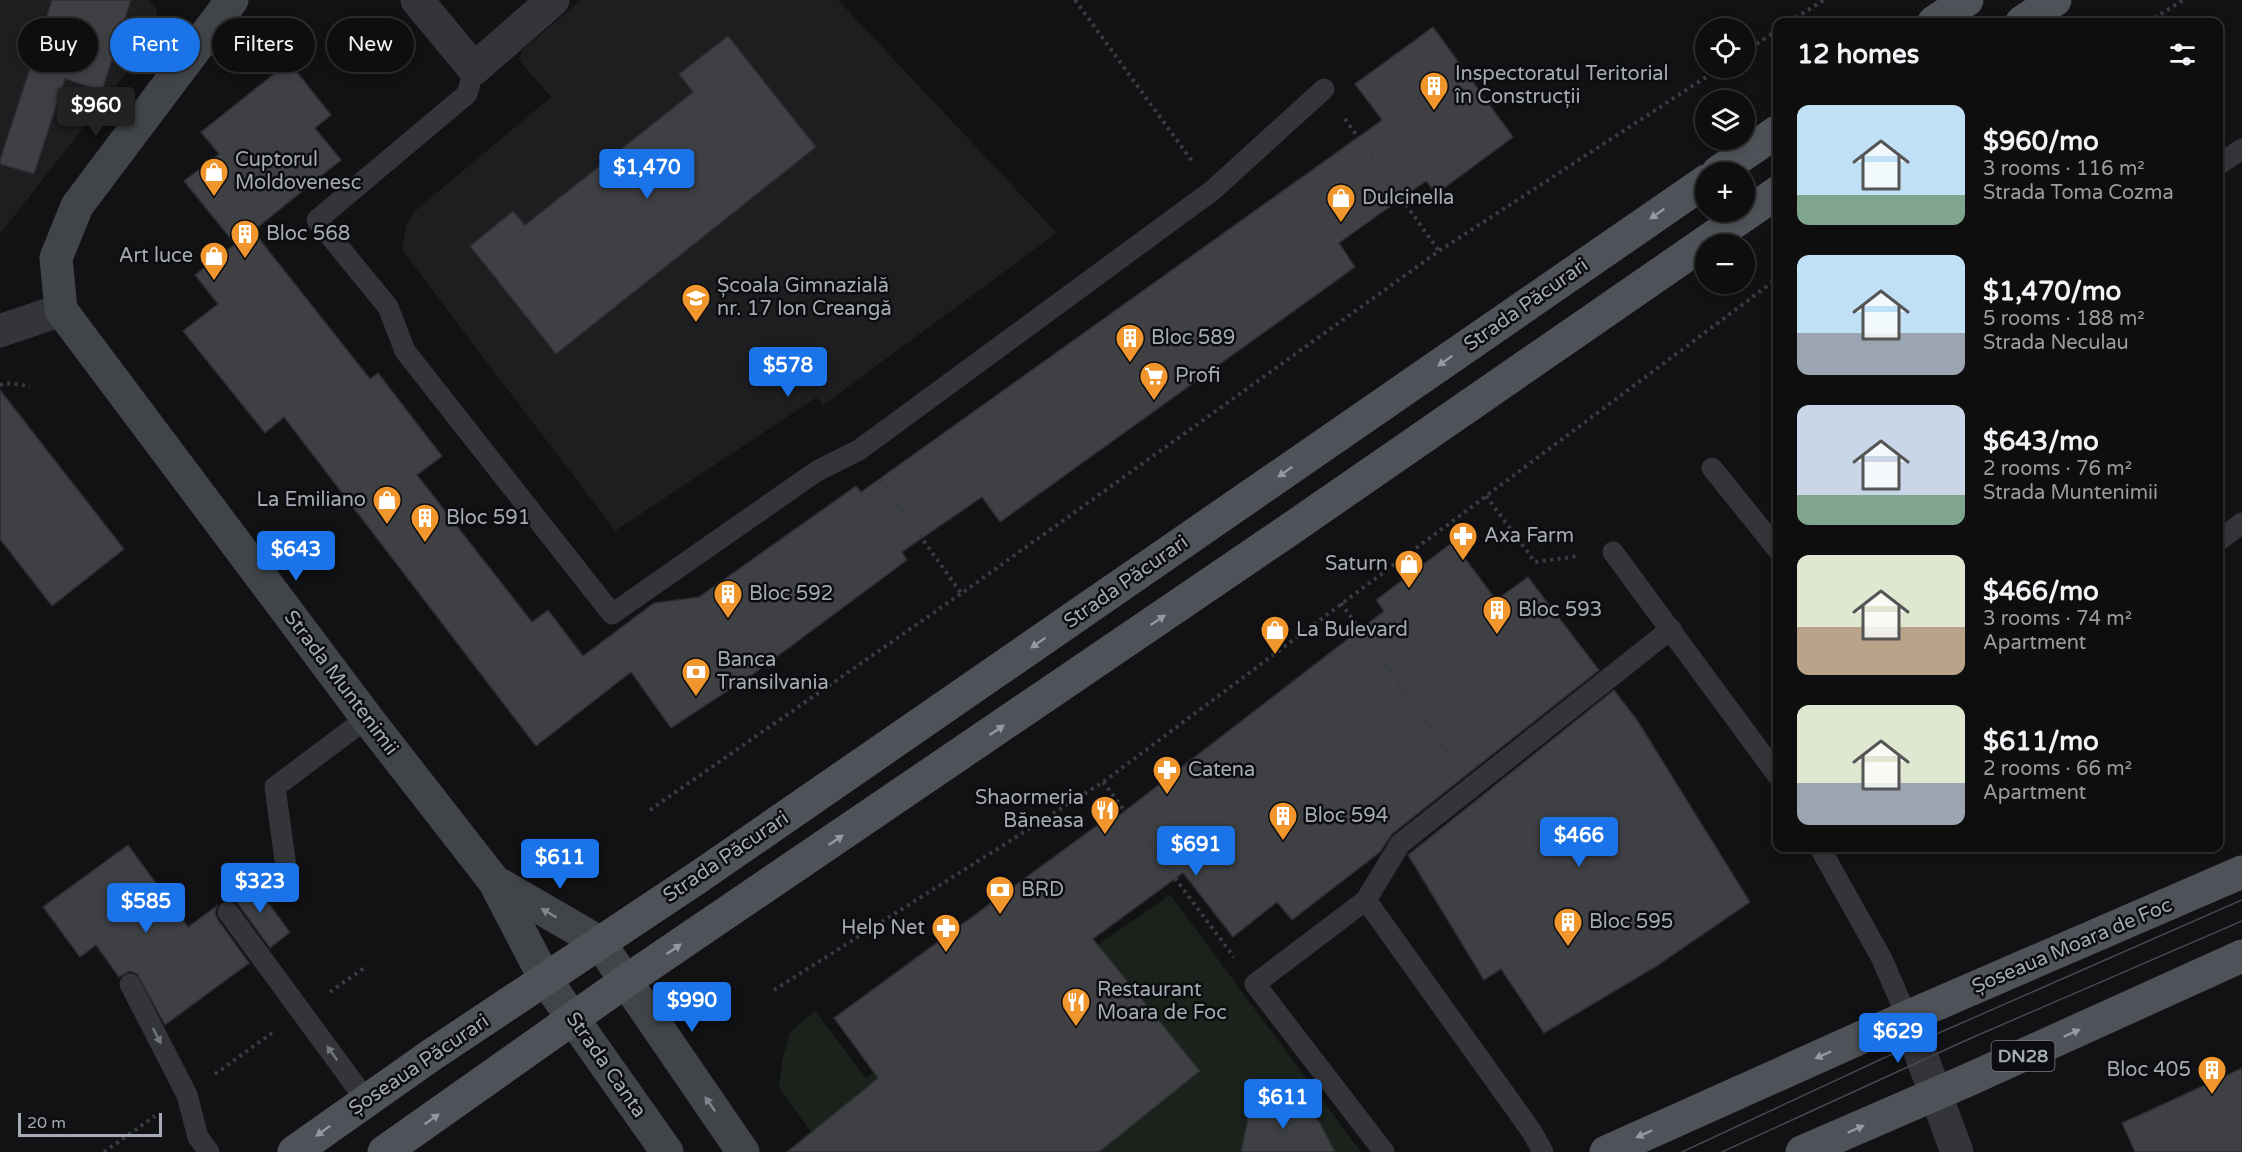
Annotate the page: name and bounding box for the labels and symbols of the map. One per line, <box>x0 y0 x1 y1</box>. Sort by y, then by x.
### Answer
place label: Inspectoratul Teritorial în Construcții <box>1454 62 1669 109</box>
building icon: Inspectoratul Teritorial în Construcții <box>1418 70 1450 112</box>
pin: $960 <box>60 87 132 138</box>
place label: Cuptorul Moldovenesc <box>235 148 361 195</box>
pin: $1,470 <box>598 149 696 200</box>
shop icon: Cuptorul Moldovenesc <box>198 156 230 198</box>
shop icon: Dulcinella <box>1325 182 1357 224</box>
place label: Dulcinella <box>1362 186 1454 210</box>
one-way arrow <box>1650 208 1666 220</box>
building icon: Bloc 568 <box>229 218 261 260</box>
place label: Bloc 568 <box>266 222 350 246</box>
shop icon: Art luce <box>198 240 230 282</box>
place label: Art luce <box>119 244 193 268</box>
street label: Strada Păcurari <box>1459 253 1593 357</box>
place label: Școala Gimnazială nr. 17 Ion Creangă <box>717 274 892 321</box>
school or university icon: Școala Gimnazială nr. 17 Ion Creangă <box>680 282 712 324</box>
building icon: Bloc 589 <box>1114 322 1146 364</box>
place label: Bloc 589 <box>1151 326 1235 350</box>
pin: $578 <box>752 347 824 398</box>
one-way arrow <box>1438 355 1454 367</box>
supermarket icon: Profi <box>1138 360 1170 402</box>
place label: Profi <box>1175 364 1220 388</box>
one-way arrow <box>1277 466 1293 477</box>
shop icon: La Emiliano <box>371 484 403 526</box>
place label: La Emiliano <box>257 488 366 512</box>
building icon: Bloc 591 <box>409 502 441 544</box>
place label: Bloc 591 <box>446 506 530 530</box>
pharmacy icon: Axa Farm <box>1447 520 1479 562</box>
place label: Axa Farm <box>1484 524 1574 548</box>
street label: Strada Păcurari <box>1059 530 1193 634</box>
pin: $643 <box>260 531 332 582</box>
shop icon: Saturn <box>1393 548 1425 590</box>
place label: Saturn <box>1325 552 1388 576</box>
building icon: Bloc 592 <box>712 578 744 620</box>
place label: Bloc 592 <box>749 582 833 606</box>
building icon: Bloc 593 <box>1481 594 1513 636</box>
place label: Bloc 593 <box>1518 598 1602 622</box>
street label: Strada Muntenimii <box>279 606 403 760</box>
shop icon: La Bulevard <box>1259 614 1291 656</box>
one-way arrow <box>1150 615 1166 626</box>
place label: La Bulevard <box>1296 618 1408 642</box>
one-way arrow <box>1030 637 1046 648</box>
place label: Banca Transilvania <box>717 648 829 695</box>
bank icon: Banca Transilvania <box>680 656 712 698</box>
one-way arrow <box>989 725 1005 736</box>
pharmacy icon: Catena <box>1151 754 1183 796</box>
place label: Catena <box>1188 758 1255 782</box>
place label: Shaormeria Băneasa <box>975 786 1084 833</box>
restaurant icon: Shaormeria Băneasa <box>1089 794 1121 836</box>
building icon: Bloc 594 <box>1267 800 1299 842</box>
place label: Bloc 594 <box>1304 804 1388 828</box>
street label: Strada Păcurari <box>659 806 793 908</box>
pin: $466 <box>1543 817 1615 868</box>
pin: $691 <box>1160 826 1232 877</box>
one-way arrow <box>828 834 844 845</box>
pin: $611 <box>524 839 596 890</box>
pin: $323 <box>224 863 296 914</box>
bank icon: BRD <box>984 874 1016 916</box>
place label: BRD <box>1021 878 1064 902</box>
pin: $585 <box>110 883 182 934</box>
street label: Șoseaua Moara de Foc <box>1968 893 2176 999</box>
building icon: Bloc 595 <box>1552 906 1584 948</box>
one-way arrow <box>540 908 557 918</box>
place label: Bloc 595 <box>1589 910 1673 934</box>
pharmacy icon: Help Net <box>930 912 962 954</box>
place label: Help Net <box>841 916 925 940</box>
one-way arrow <box>666 943 682 955</box>
place label: Restaurant Moara de Foc <box>1097 978 1227 1025</box>
pin: $990 <box>656 982 728 1033</box>
restaurant icon: Restaurant Moara de Foc <box>1060 986 1092 1028</box>
street label: Strada Canta <box>561 1008 651 1122</box>
street label: Șoseaua Păcurari <box>344 1009 494 1121</box>
pin: $629 <box>1862 1013 1934 1064</box>
one-way arrow <box>152 1027 162 1044</box>
one-way arrow <box>2064 1028 2082 1038</box>
road number: DN28 <box>1992 1041 2054 1071</box>
one-way arrow <box>326 1045 338 1061</box>
one-way arrow <box>1814 1050 1831 1059</box>
building icon: Bloc 405 <box>2196 1054 2228 1096</box>
place label: Bloc 405 <box>2107 1058 2191 1082</box>
pin: $611 <box>1247 1079 1319 1130</box>
one-way arrow <box>704 1096 716 1112</box>
scale bar <box>18 1110 162 1138</box>
one-way arrow <box>425 1113 440 1125</box>
one-way arrow <box>1847 1124 1864 1133</box>
one-way arrow <box>316 1125 332 1137</box>
one-way arrow <box>1635 1129 1653 1139</box>

